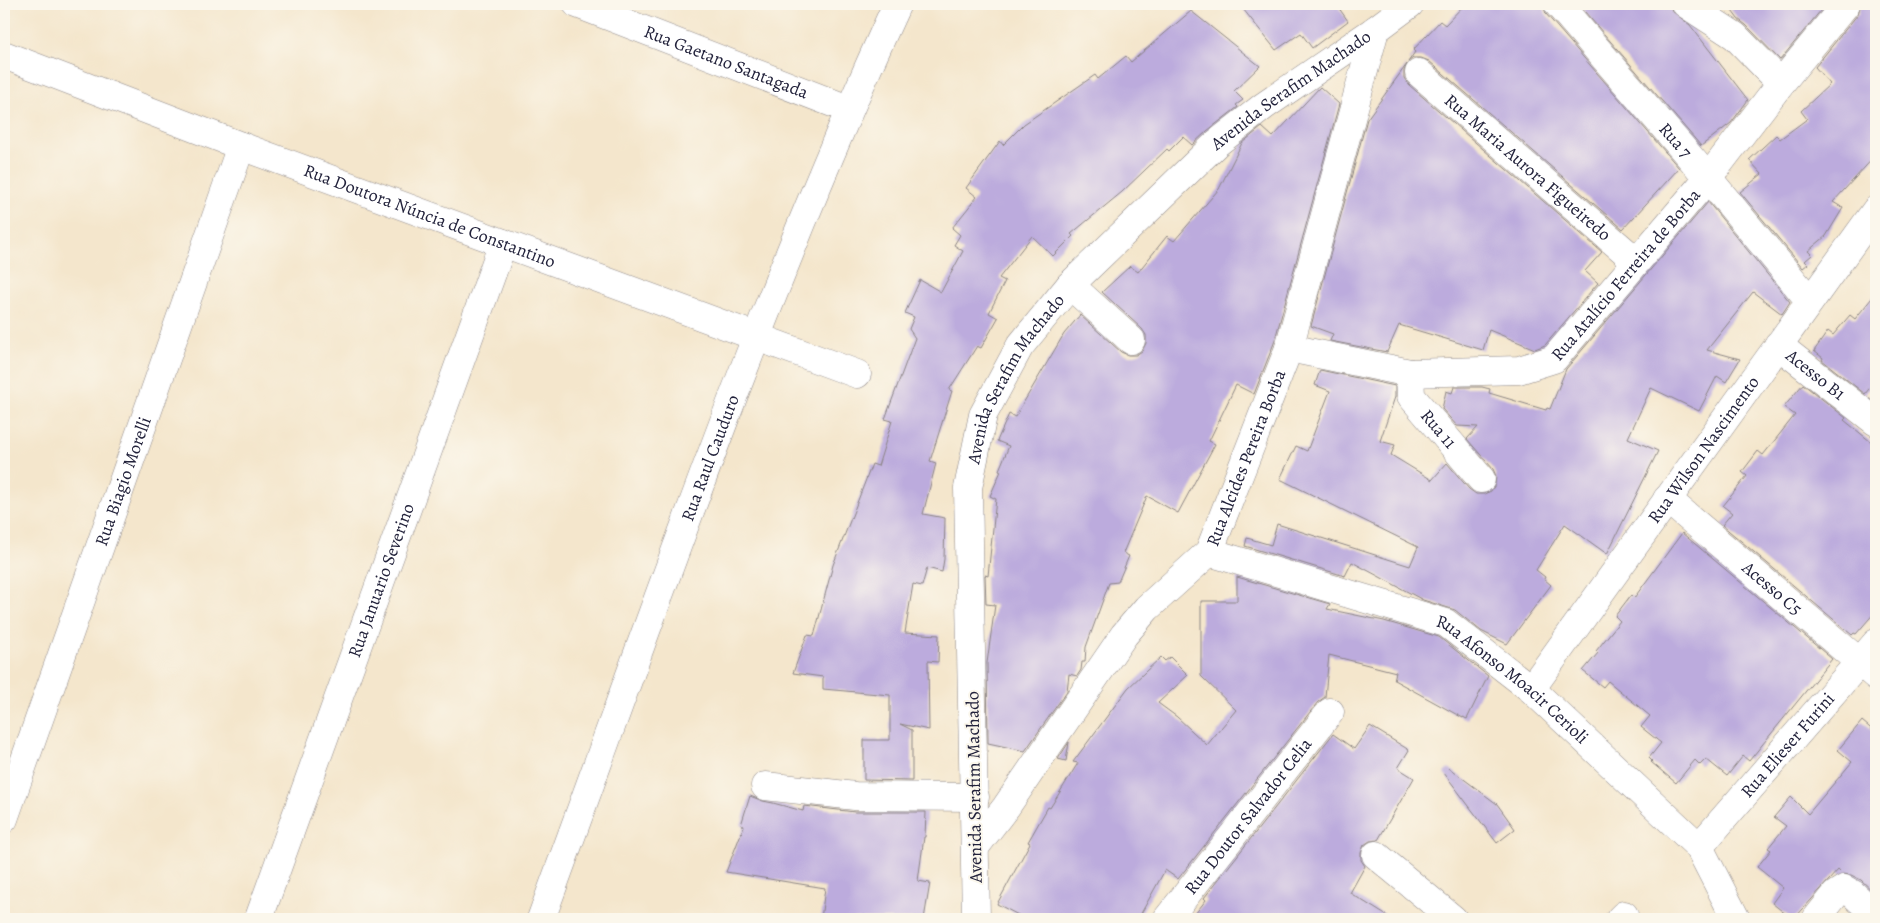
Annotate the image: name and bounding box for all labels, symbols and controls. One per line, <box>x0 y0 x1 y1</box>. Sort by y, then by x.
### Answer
street label: Rua Gaetano Santagada <box>641 19 812 105</box>
street label: Avenida Serafim Machado <box>1205 24 1376 156</box>
street label: Rua Maria Aurora Figueiredo <box>1439 88 1616 246</box>
street label: Rua 7 <box>1653 117 1698 164</box>
street label: Rua Doutora Núncia de Constantino <box>300 158 559 273</box>
street label: Rua Atalício Ferreira de Borba <box>1546 183 1706 366</box>
street label: Avenida Serafim Machado <box>961 289 1070 467</box>
street label: Acesso B1 <box>1780 343 1851 406</box>
street label: Rua Alcides Pereira Borba <box>1200 365 1292 550</box>
street label: Rua Wilson Nascimento <box>1642 371 1765 528</box>
street label: Rua Raul Cauduro <box>675 391 745 525</box>
street label: Rua 11 <box>1415 404 1462 454</box>
street label: Rua Biagio Morelli <box>89 413 157 549</box>
street label: Rua Januario Severino <box>342 500 420 661</box>
street label: Acesso C5 <box>1736 555 1807 621</box>
street label: Rua Afonso Moacir Cerioli <box>1434 609 1594 749</box>
street label: Rua Elieser Furini <box>1735 687 1840 803</box>
street label: Avenida Serafim Machado <box>960 691 988 884</box>
street label: Rua Doutor Salvador Celia <box>1179 732 1318 899</box>

